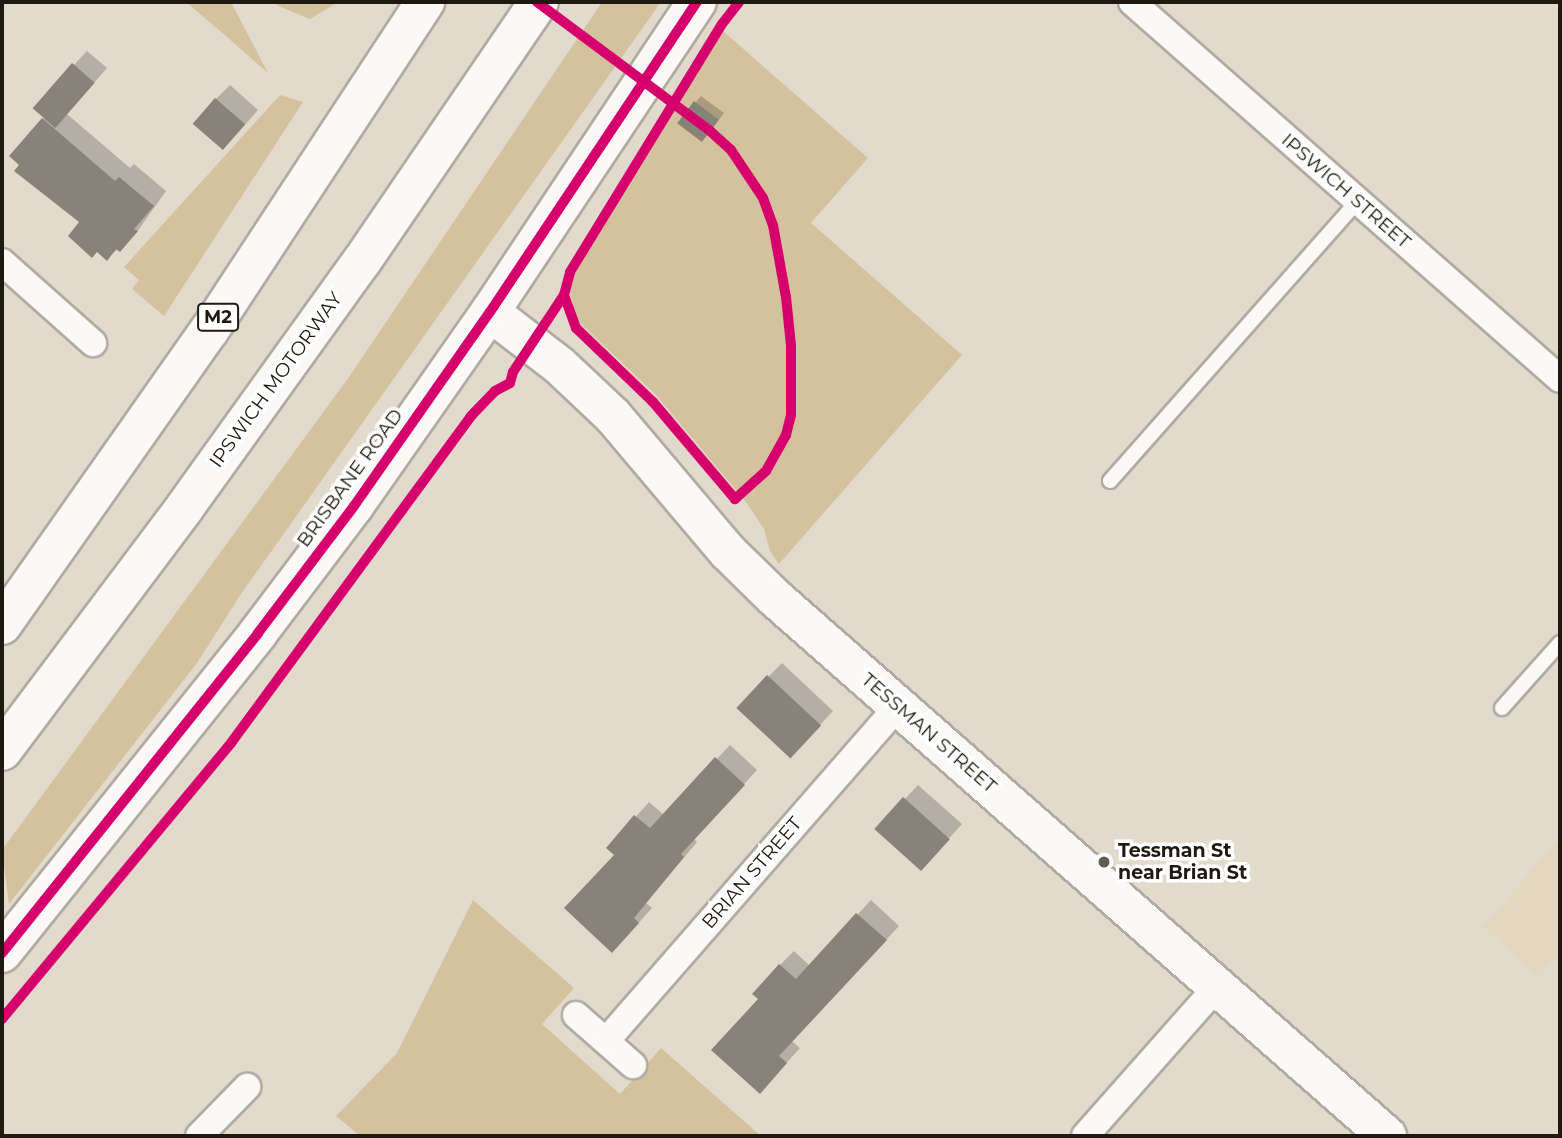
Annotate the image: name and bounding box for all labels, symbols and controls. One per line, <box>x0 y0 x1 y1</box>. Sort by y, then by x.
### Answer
street label: IPSWICH STREET <box>1277 129 1415 253</box>
street label: IPSWICH MOTORWAY <box>205 288 347 472</box>
road number: M2 <box>197 302 239 332</box>
street label: BRISBANE ROAD <box>292 404 408 552</box>
street label: TESSMAN STREET <box>857 668 1001 798</box>
street label: BRIAN STREET <box>697 813 807 933</box>
place label: Tessman St near Brian St <box>1118 840 1247 884</box>
marker: Tessman St near Brian St <box>1096 854 1112 870</box>

